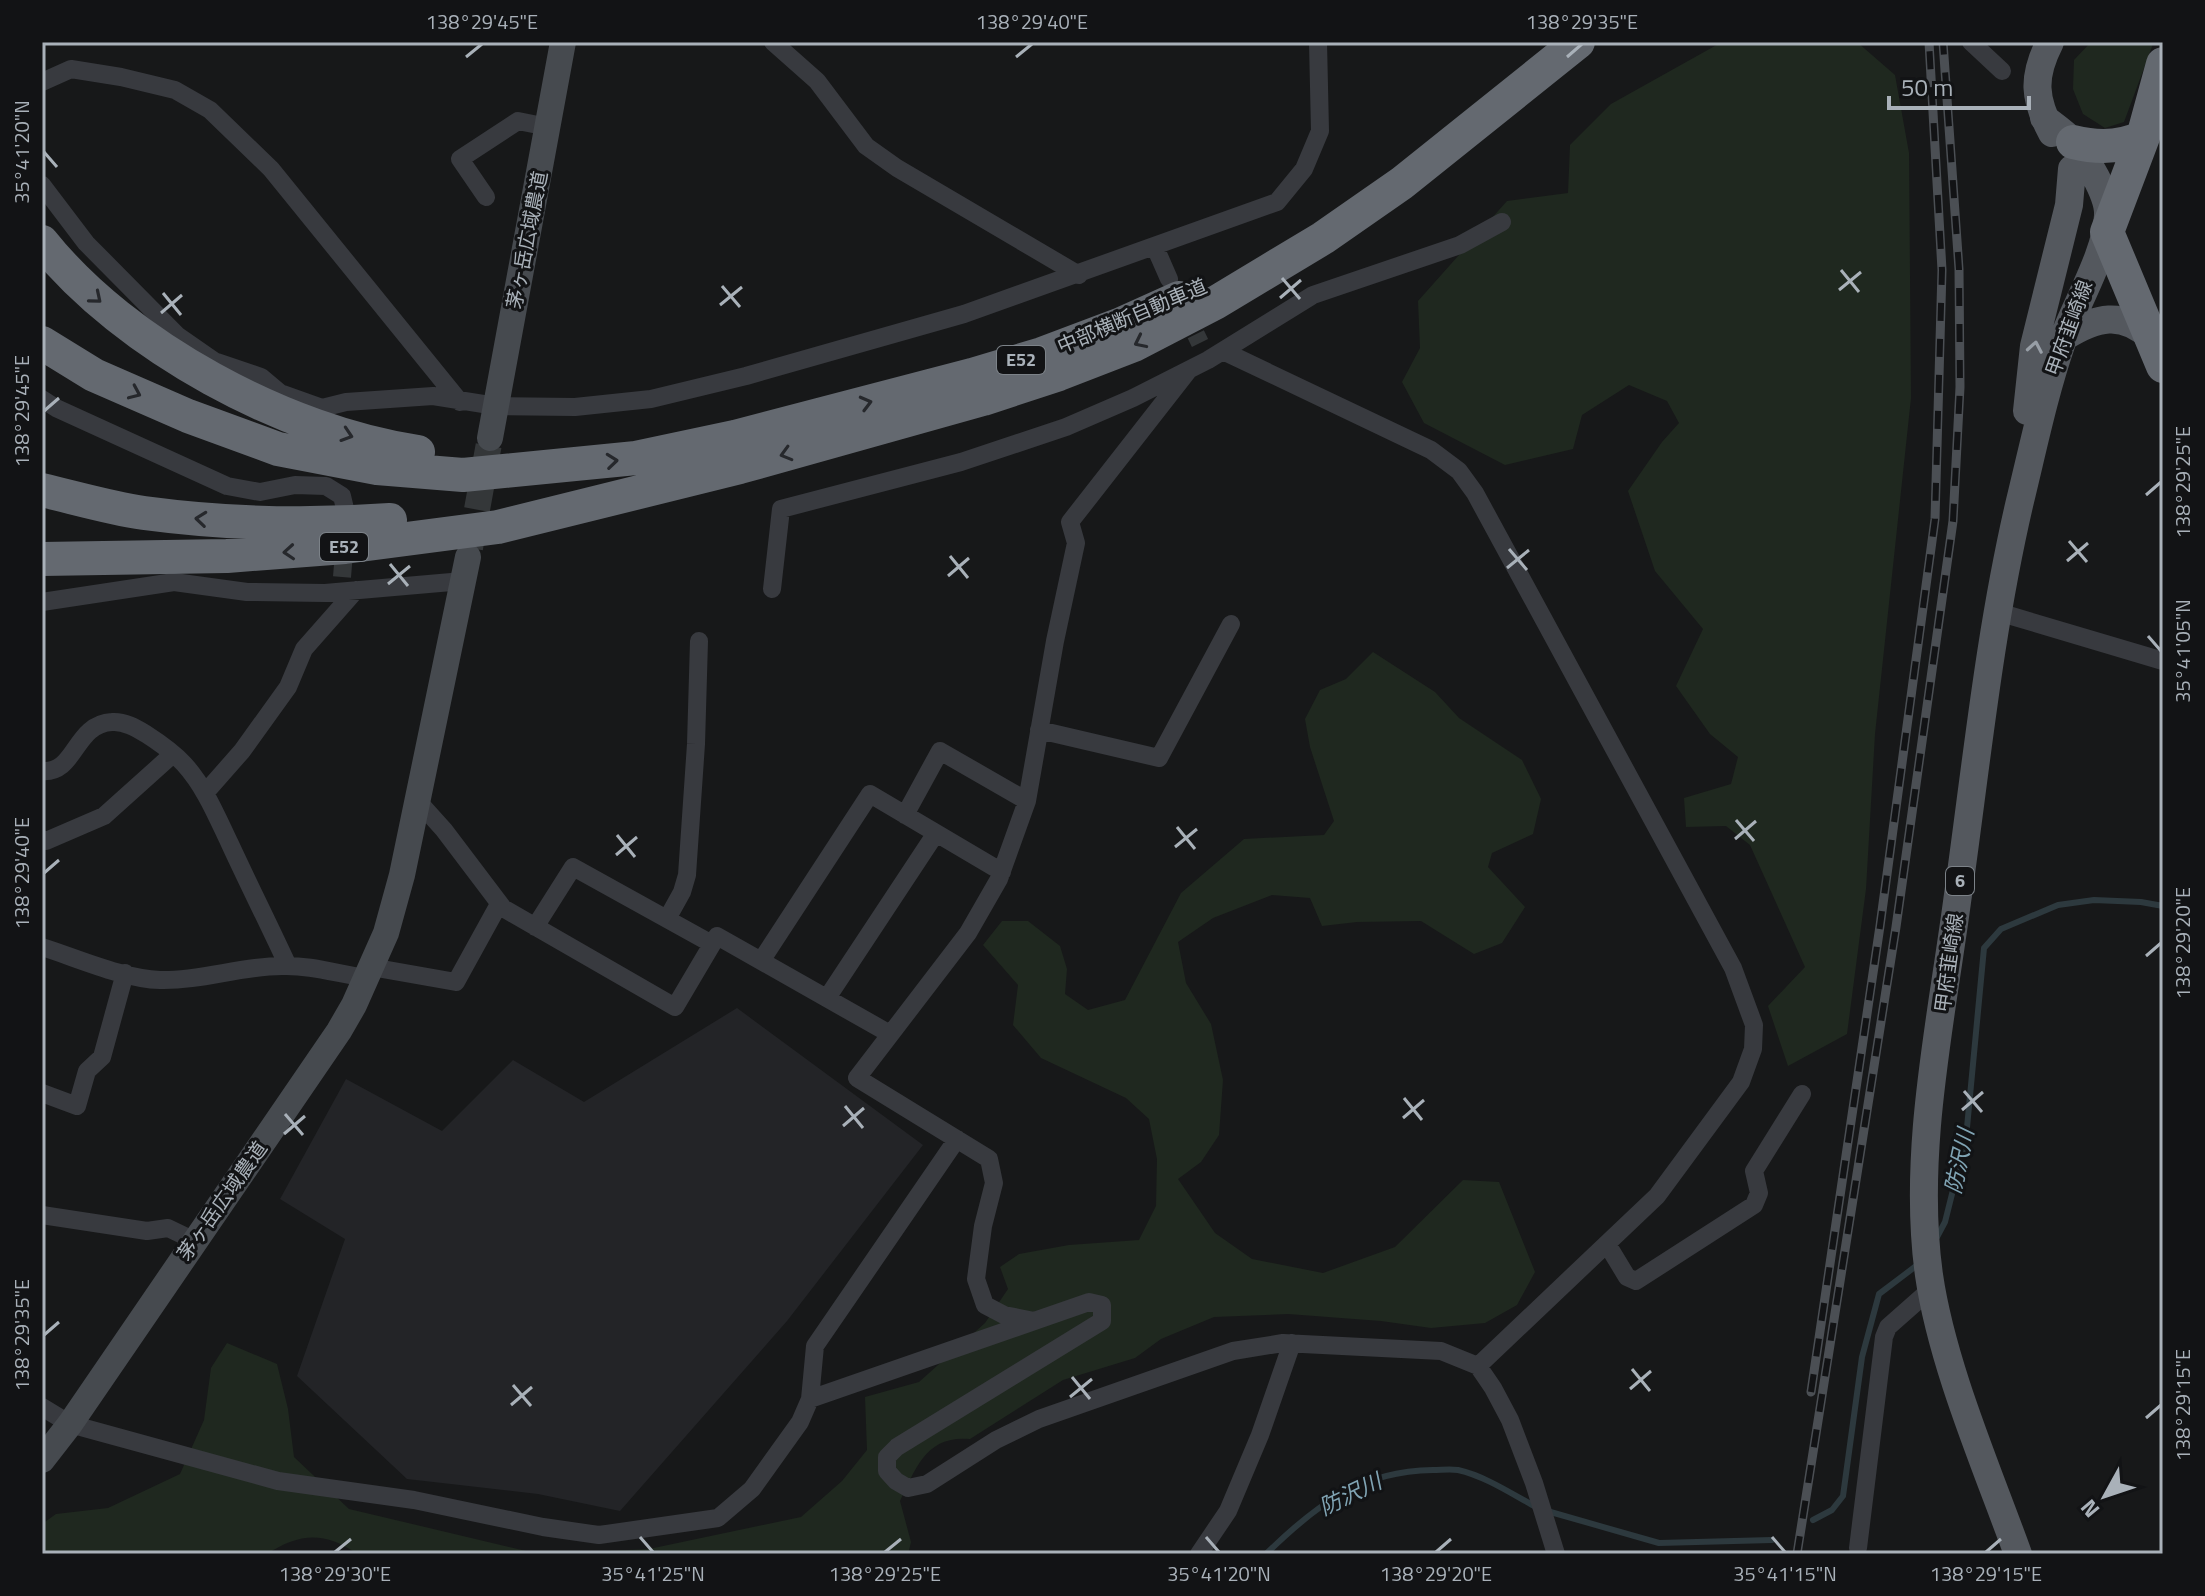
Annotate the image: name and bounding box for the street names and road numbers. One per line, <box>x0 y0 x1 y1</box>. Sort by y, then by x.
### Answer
street label: 茅ヶ岳広域農道 <box>498 168 555 312</box>
street label: 中部横断自動車道 <box>1052 270 1212 361</box>
street label: 甲府韮崎線 <box>2037 276 2100 380</box>
road number: E52 <box>997 346 1045 374</box>
road number: E52 <box>320 533 368 561</box>
road number: 6 <box>1946 867 1974 895</box>
street label: 甲府韮崎線 <box>1926 911 1971 1015</box>
street label: 茅ヶ岳広域農道 <box>169 1134 274 1267</box>

